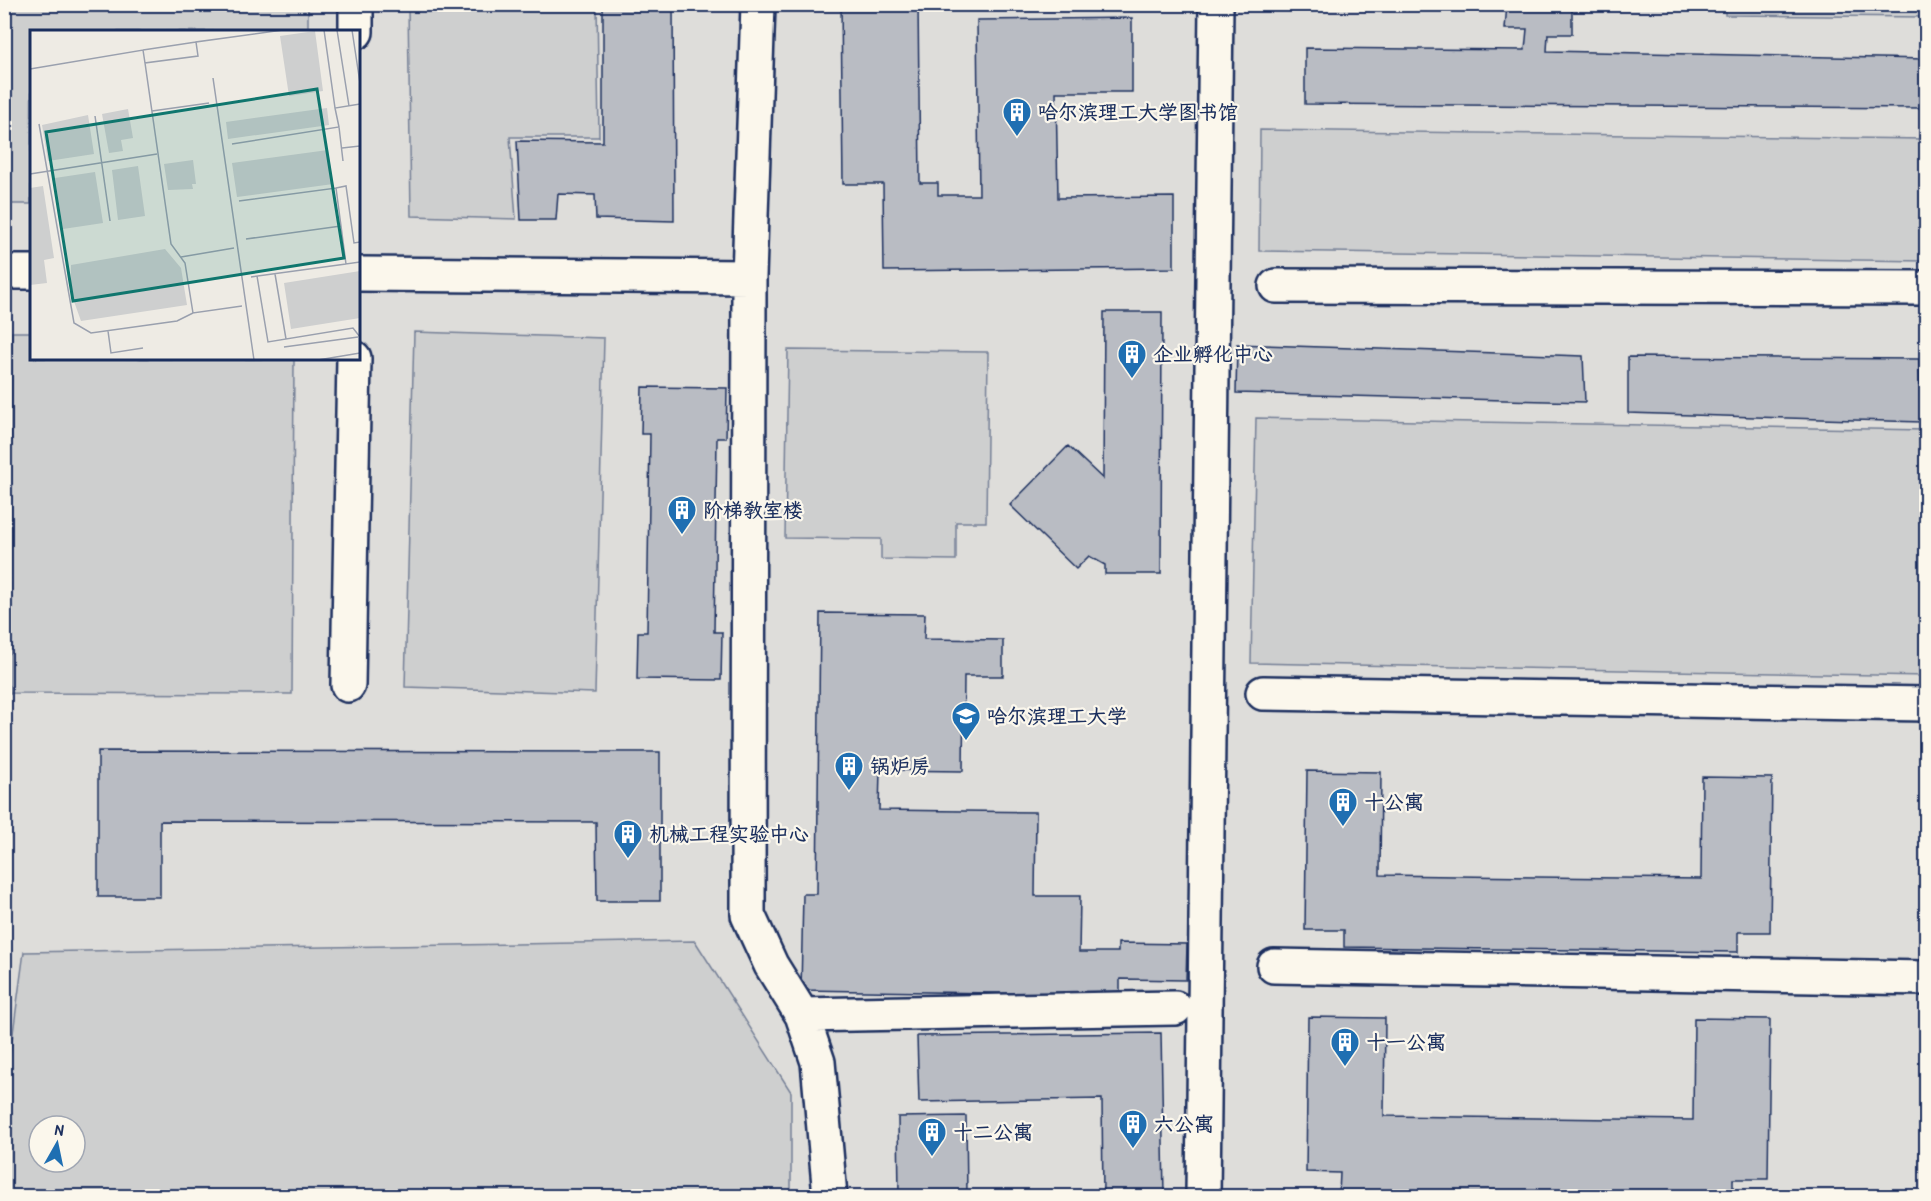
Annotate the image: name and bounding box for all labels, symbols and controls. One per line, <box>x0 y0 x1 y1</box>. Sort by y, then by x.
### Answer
inset map <box>30 30 360 360</box>
building icon: 哈尔滨理工大学图书馆 <box>1001 96 1033 138</box>
place label: 哈尔滨理工大学图书馆 <box>1038 98 1238 125</box>
building icon: 企业孵化中心 <box>1116 338 1148 380</box>
place label: 企业孵化中心 <box>1153 340 1273 367</box>
building icon: 阶梯教室楼 <box>666 494 698 536</box>
place label: 阶梯教室楼 <box>703 496 803 523</box>
school or university icon: 哈尔滨理工大学 <box>950 700 982 742</box>
place label: 哈尔滨理工大学 <box>987 702 1127 729</box>
building icon: 锅炉房 <box>833 750 865 792</box>
place label: 锅炉房 <box>870 752 930 779</box>
building icon: 十公寓 <box>1327 786 1359 828</box>
place label: 十公寓 <box>1364 788 1424 815</box>
building icon: 机械工程实验中心 <box>612 818 644 860</box>
place label: 机械工程实验中心 <box>649 820 809 847</box>
building icon: 十一公寓 <box>1329 1026 1361 1068</box>
place label: 十一公寓 <box>1366 1028 1446 1055</box>
building icon: 六公寓 <box>1117 1108 1149 1150</box>
place label: 六公寓 <box>1154 1110 1214 1137</box>
north arrow <box>27 1114 87 1174</box>
building icon: 十二公寓 <box>916 1116 948 1158</box>
text: N <box>53 1118 66 1141</box>
place label: 十二公寓 <box>953 1118 1033 1145</box>

